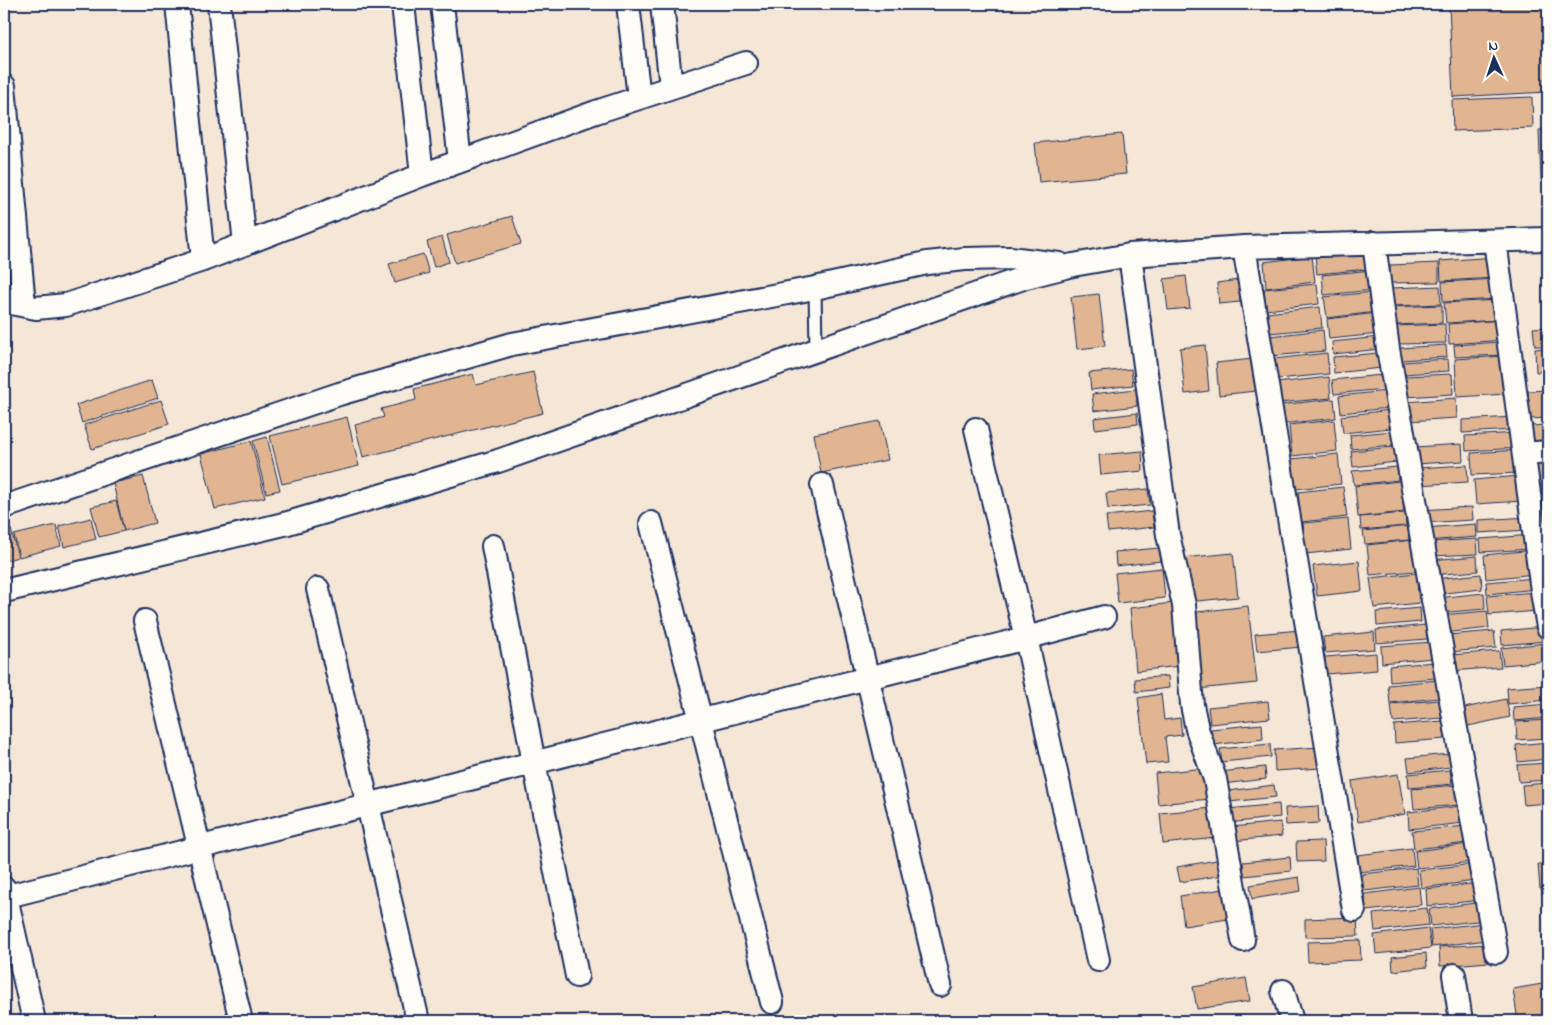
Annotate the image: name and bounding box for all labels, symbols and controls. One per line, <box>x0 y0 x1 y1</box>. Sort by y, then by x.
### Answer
north arrow <box>1470 32 1520 82</box>
text: N <box>1488 36 1499 57</box>

